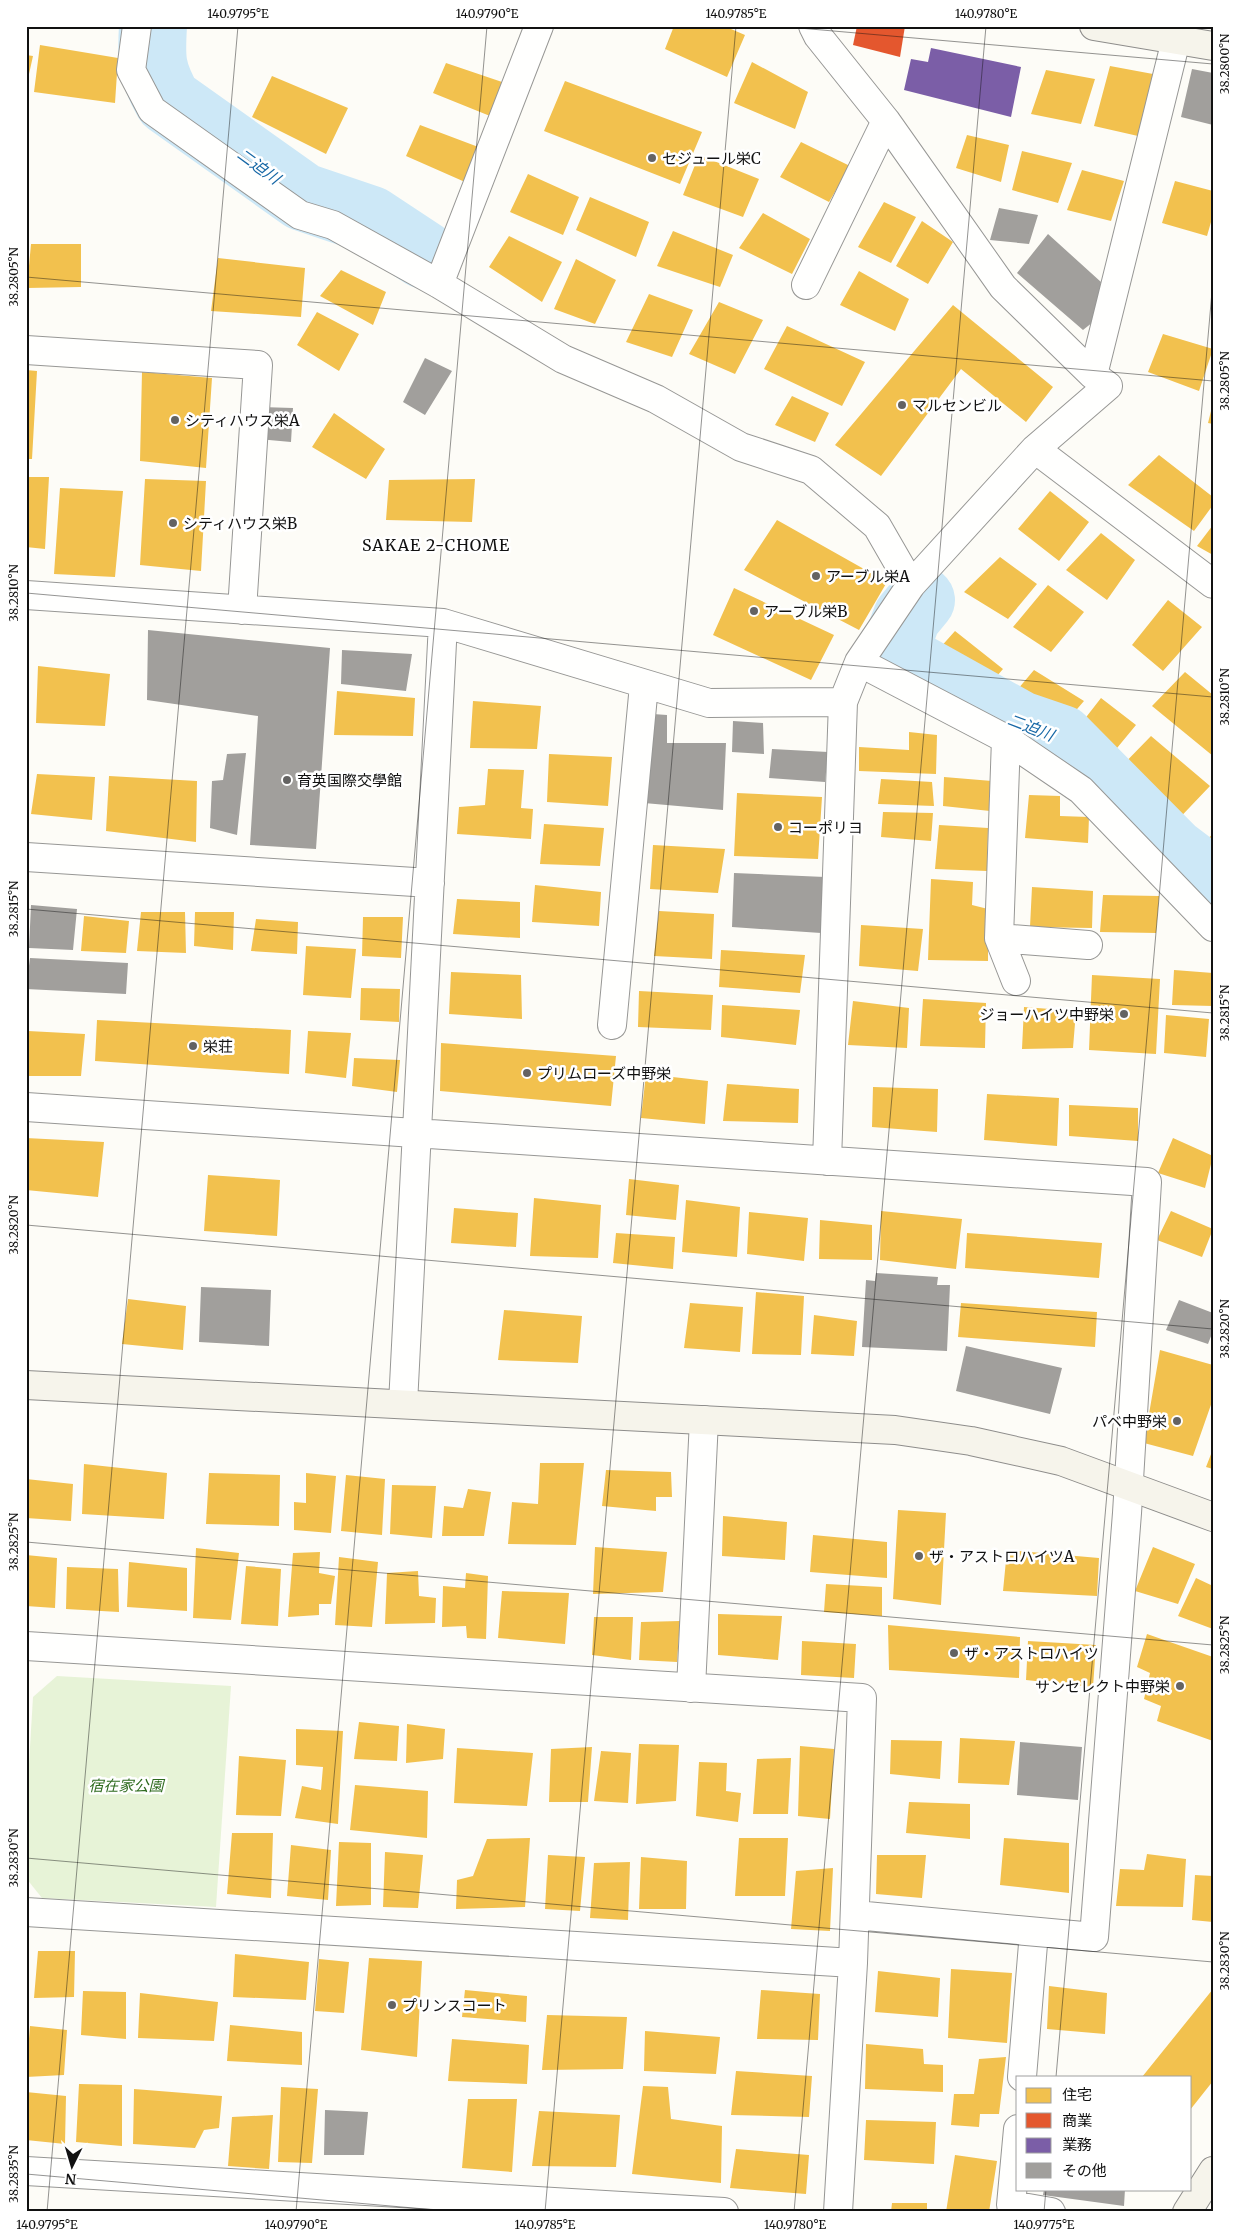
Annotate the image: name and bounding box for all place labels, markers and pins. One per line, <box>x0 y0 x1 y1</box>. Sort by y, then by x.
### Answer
place label: セジュール栄C <box>662 149 761 168</box>
marker: セジュール栄C <box>646 152 658 164</box>
place label: マルセンビル <box>912 396 1002 415</box>
marker: マルセンビル <box>896 399 908 411</box>
place label: シティハウス栄A <box>185 411 300 430</box>
marker: シティハウス栄A <box>169 414 181 426</box>
place label: シティハウス栄B <box>183 514 297 533</box>
marker: シティハウス栄B <box>167 517 179 529</box>
place label: アーブル栄A <box>826 567 910 586</box>
marker: アーブル栄A <box>810 570 822 582</box>
place label: アーブル栄B <box>764 602 847 621</box>
marker: アーブル栄B <box>748 605 760 617</box>
place label: 育英国際交學館 <box>297 771 402 790</box>
marker: 育英国際交學館 <box>281 774 293 786</box>
place label: コーポリヨ <box>788 818 863 837</box>
marker: コーポリヨ <box>772 821 784 833</box>
place label: ジョーハイツ中野栄 <box>980 1005 1114 1024</box>
marker: ジョーハイツ中野栄 <box>1118 1008 1130 1020</box>
place label: 栄荘 <box>203 1037 233 1056</box>
marker: 栄荘 <box>187 1040 199 1052</box>
place label: プリムローズ中野栄 <box>537 1064 671 1083</box>
marker: プリムローズ中野栄 <box>521 1067 533 1079</box>
place label: パベ中野栄 <box>1092 1412 1167 1431</box>
marker: パベ中野栄 <box>1171 1415 1183 1427</box>
place label: ザ・アストロハイツA <box>929 1547 1075 1566</box>
marker: ザ・アストロハイツA <box>913 1550 925 1562</box>
place label: ザ・アストロハイツ <box>964 1644 1099 1663</box>
marker: ザ・アストロハイツ <box>948 1647 960 1659</box>
place label: サンセレクト中野栄 <box>1035 1677 1170 1696</box>
marker: サンセレクト中野栄 <box>1174 1680 1186 1692</box>
place label: プリンスコート <box>402 1996 507 2015</box>
marker: プリンスコート <box>386 1999 398 2011</box>

